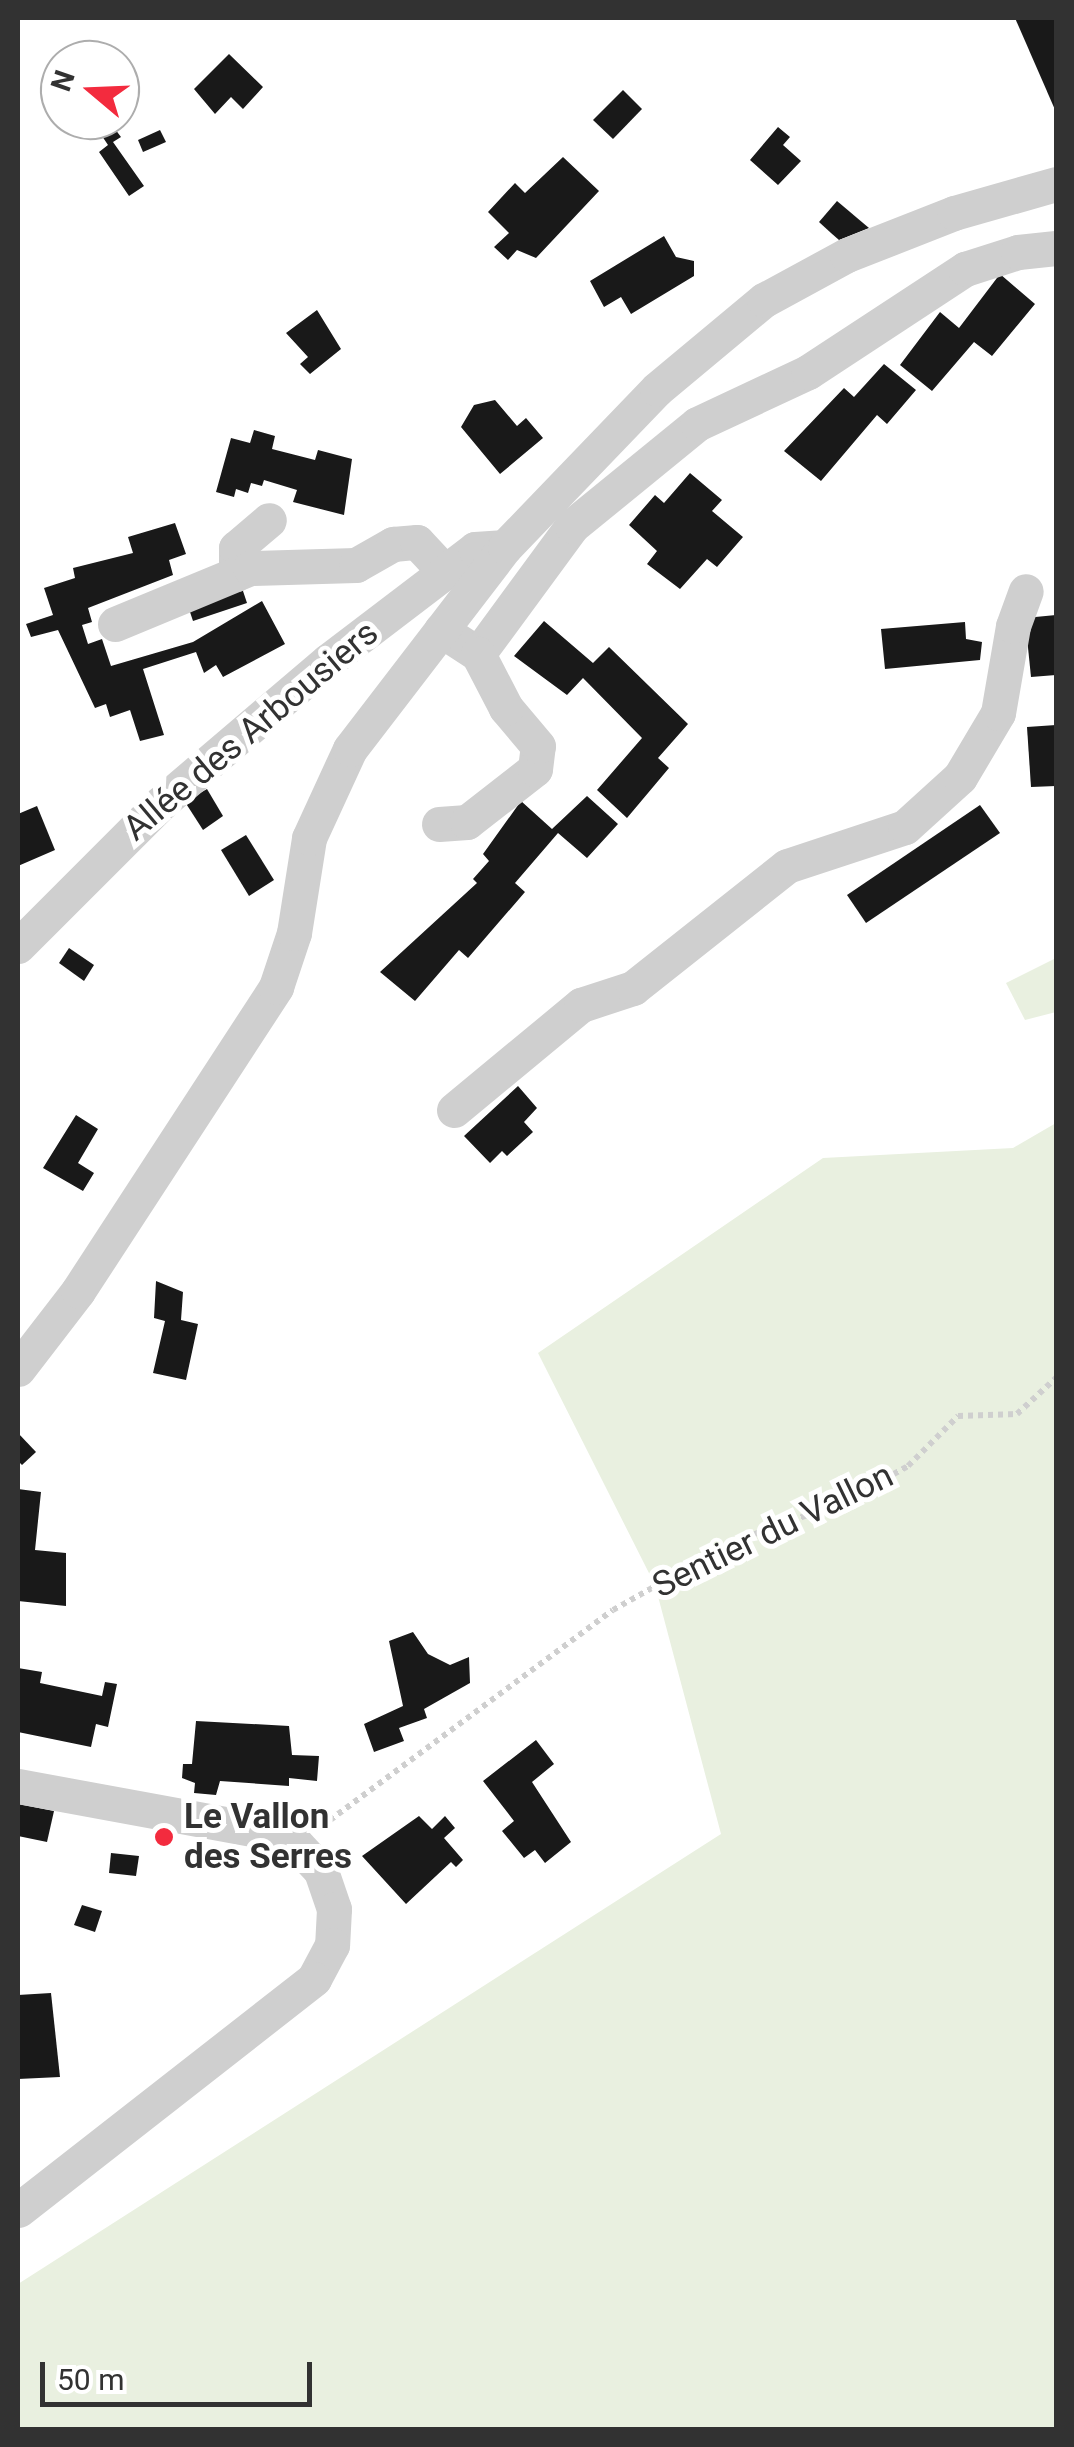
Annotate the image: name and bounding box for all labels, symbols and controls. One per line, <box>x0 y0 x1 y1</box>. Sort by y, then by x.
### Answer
north arrow <box>40 40 140 140</box>
text: N <box>44 66 82 95</box>
street label: Allée des Arbousiers <box>115 612 387 850</box>
street label: Sentier du Vallon <box>646 1455 900 1607</box>
place label: Le Vallon des Serres <box>184 1796 352 1878</box>
marker: Le Vallon des Serres <box>153 1826 175 1848</box>
scale bar <box>45 2342 318 2404</box>
text: 50 m <box>57 2362 124 2397</box>

